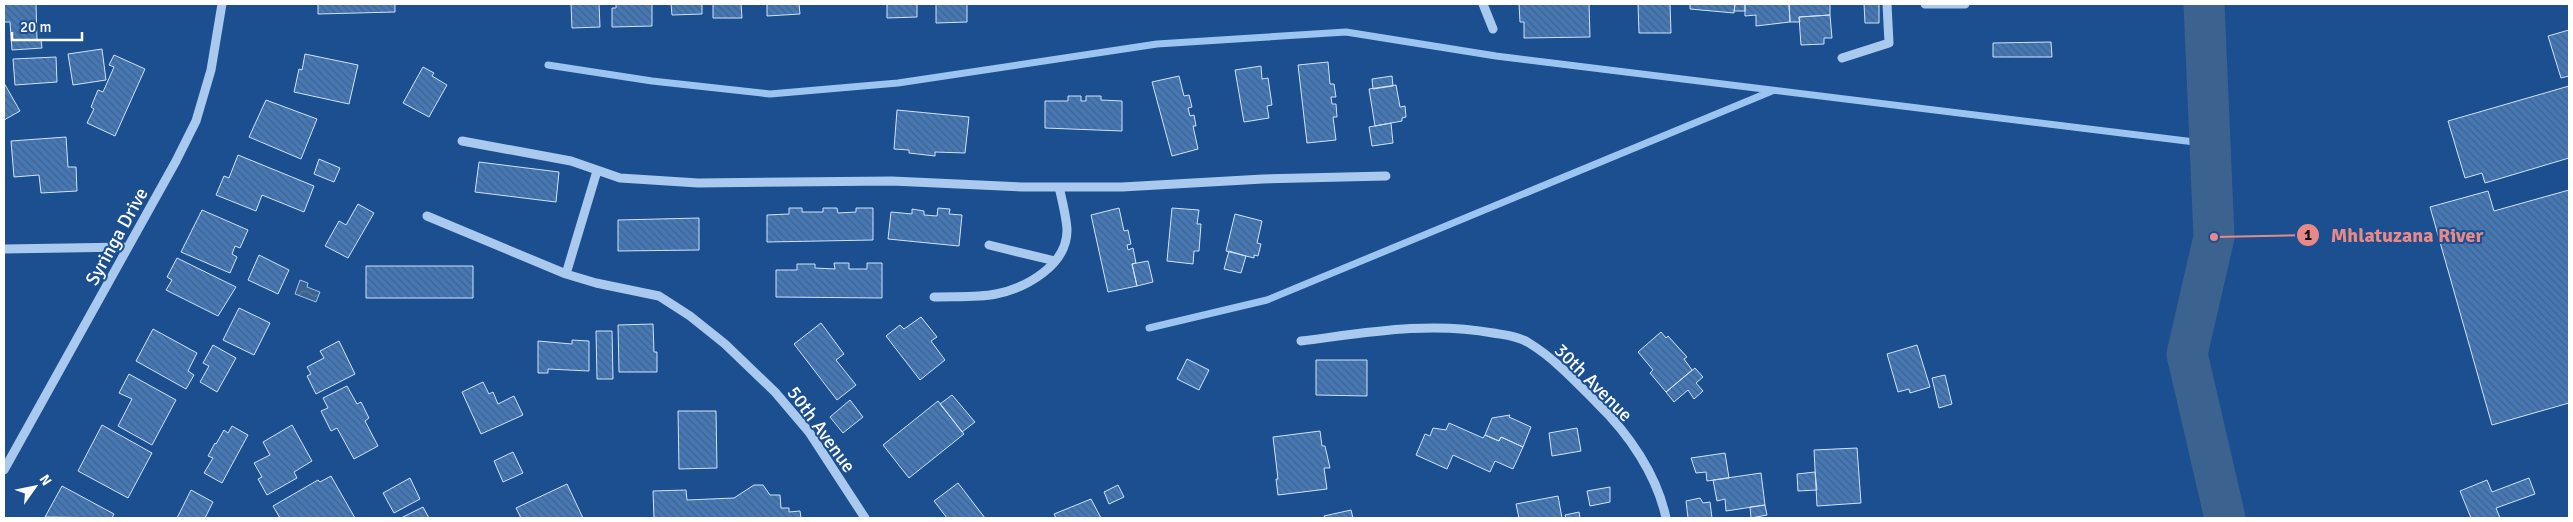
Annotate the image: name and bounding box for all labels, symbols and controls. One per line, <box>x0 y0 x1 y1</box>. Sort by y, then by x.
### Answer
scale bar <box>12 10 82 42</box>
text: 20 m <box>20 18 51 36</box>
street label: Syringa Drive <box>80 183 154 290</box>
callout: Mhlatuzana River <box>2295 217 2493 252</box>
text: Mhlatuzana River <box>2331 223 2483 248</box>
text: 1 <box>2304 226 2312 244</box>
street label: 30th Avenue <box>1549 338 1638 427</box>
street label: 50th Avenue <box>782 382 861 478</box>
north arrow <box>10 462 60 512</box>
text: N <box>36 471 55 489</box>

